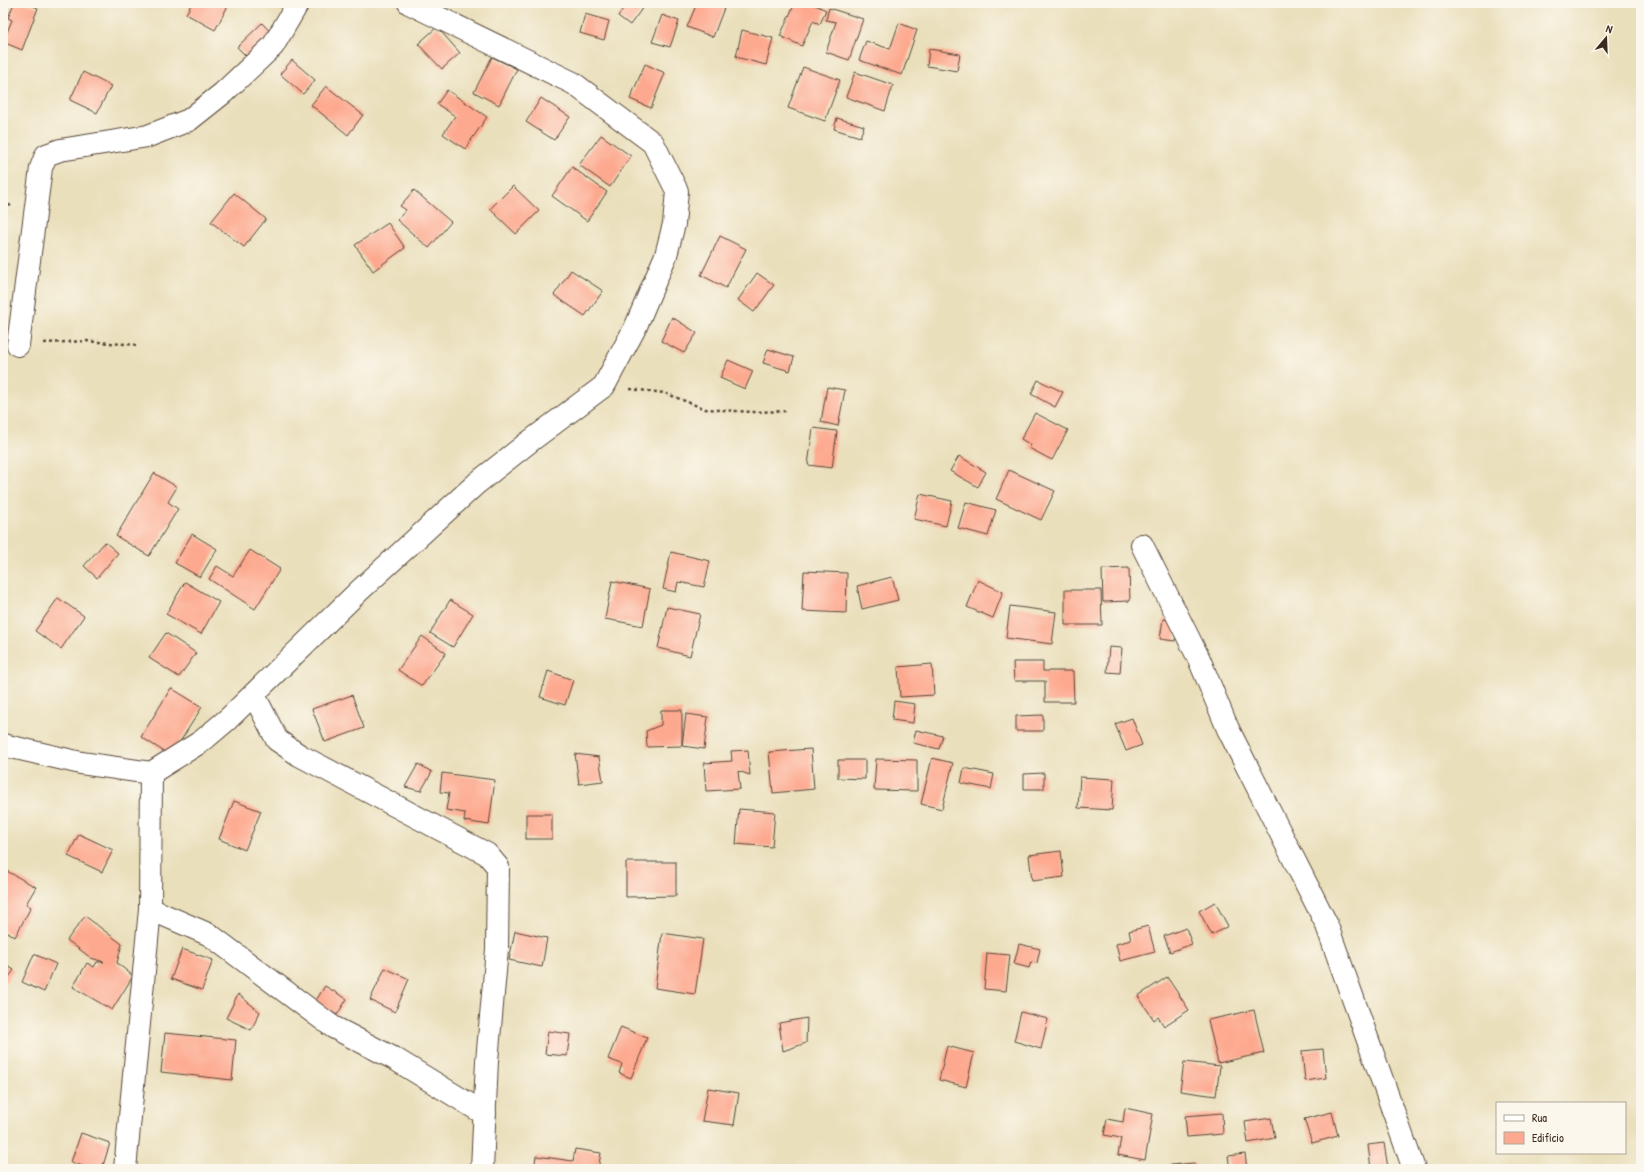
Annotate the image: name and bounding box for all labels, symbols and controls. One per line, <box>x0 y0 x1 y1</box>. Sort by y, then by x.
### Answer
north arrow <box>1586 18 1626 58</box>
text: N <box>1604 21 1614 36</box>
legend <box>1496 1102 1626 1154</box>
text: Rua <box>1532 1109 1547 1126</box>
text: Edifício <box>1532 1129 1564 1146</box>

